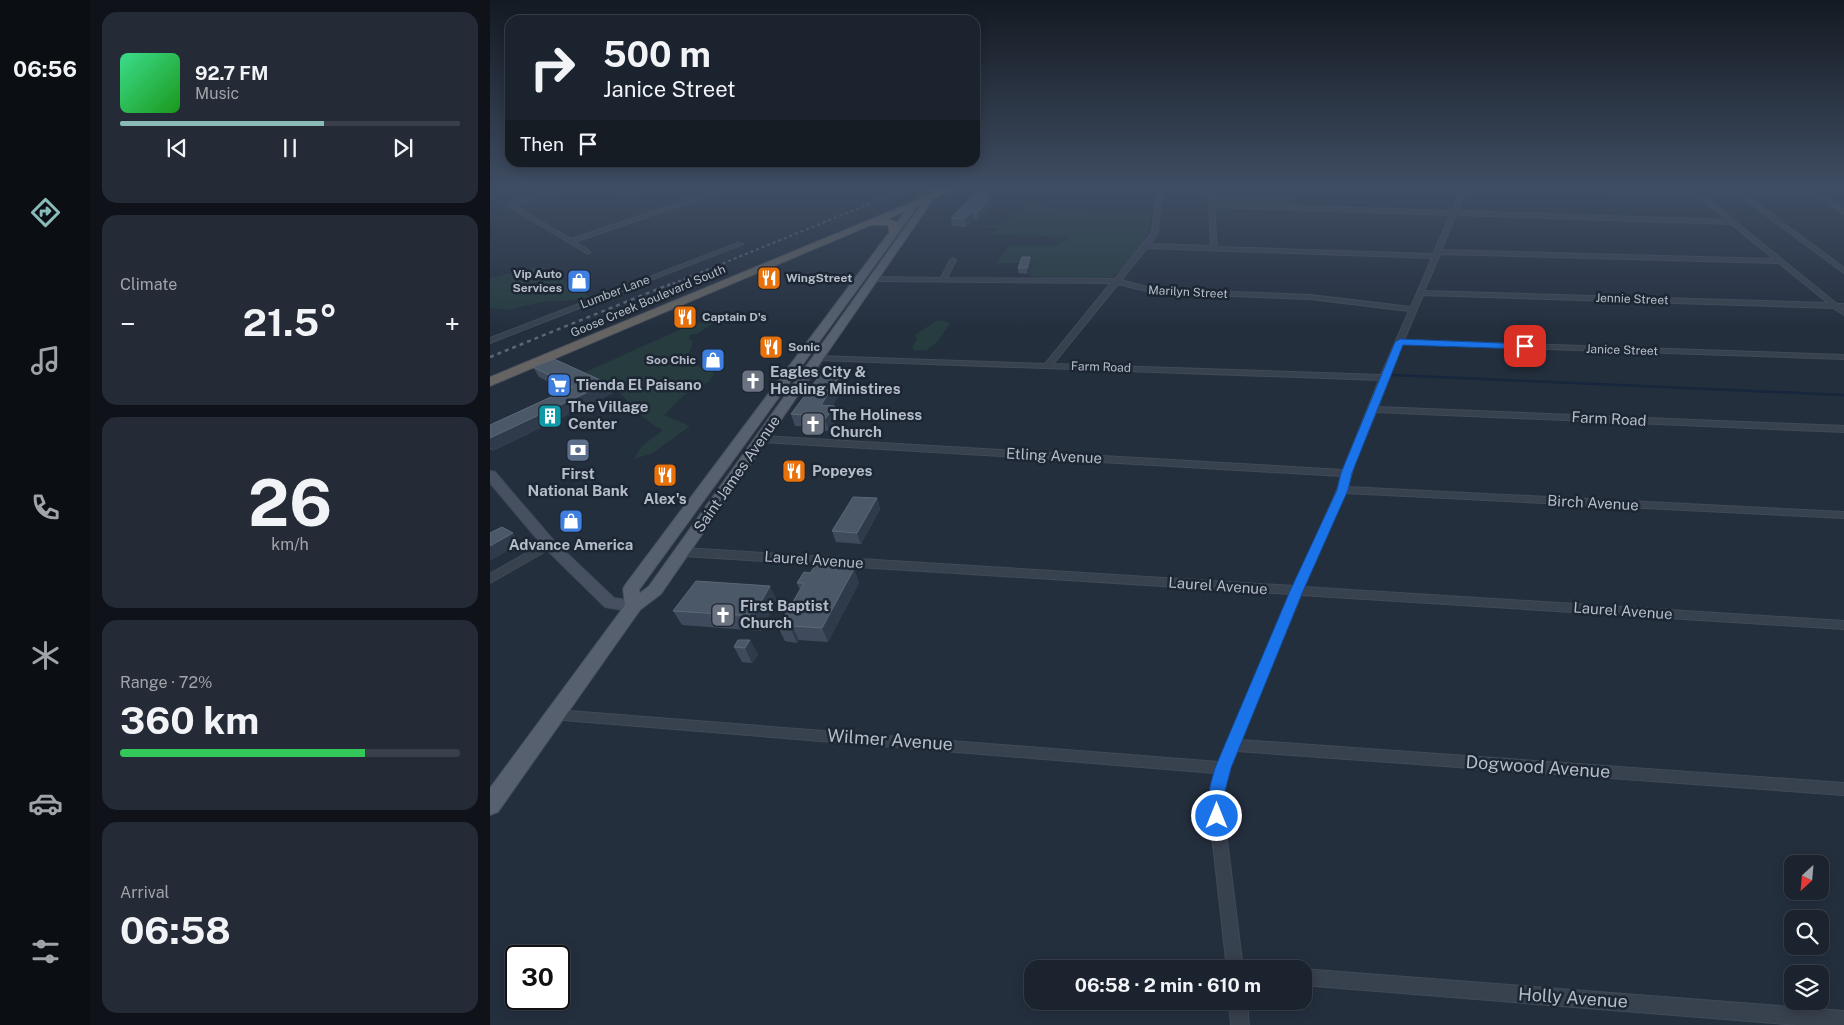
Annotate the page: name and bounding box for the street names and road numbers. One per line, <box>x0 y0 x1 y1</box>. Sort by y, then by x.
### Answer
street label: Goose Creek Boulevard South <box>569 262 727 340</box>
street label: Lumber Lane <box>578 272 652 312</box>
street label: Marilyn Street <box>1148 283 1228 301</box>
street label: Jennie Street <box>1595 291 1669 307</box>
street label: Janice Street <box>1586 342 1659 358</box>
street label: Farm Road <box>1071 359 1131 375</box>
street label: Farm Road <box>1571 408 1647 429</box>
street label: Saint James Avenue <box>690 412 783 535</box>
street label: Etling Avenue <box>1006 444 1102 467</box>
street label: Birch Avenue <box>1547 492 1639 513</box>
street label: Laurel Avenue <box>764 548 864 571</box>
street label: Laurel Avenue <box>1168 574 1268 597</box>
street label: Laurel Avenue <box>1573 599 1673 622</box>
street label: Wilmer Avenue <box>826 725 954 754</box>
street label: Dogwood Avenue <box>1465 751 1611 782</box>
street label: Holly Avenue <box>1517 983 1629 1012</box>

